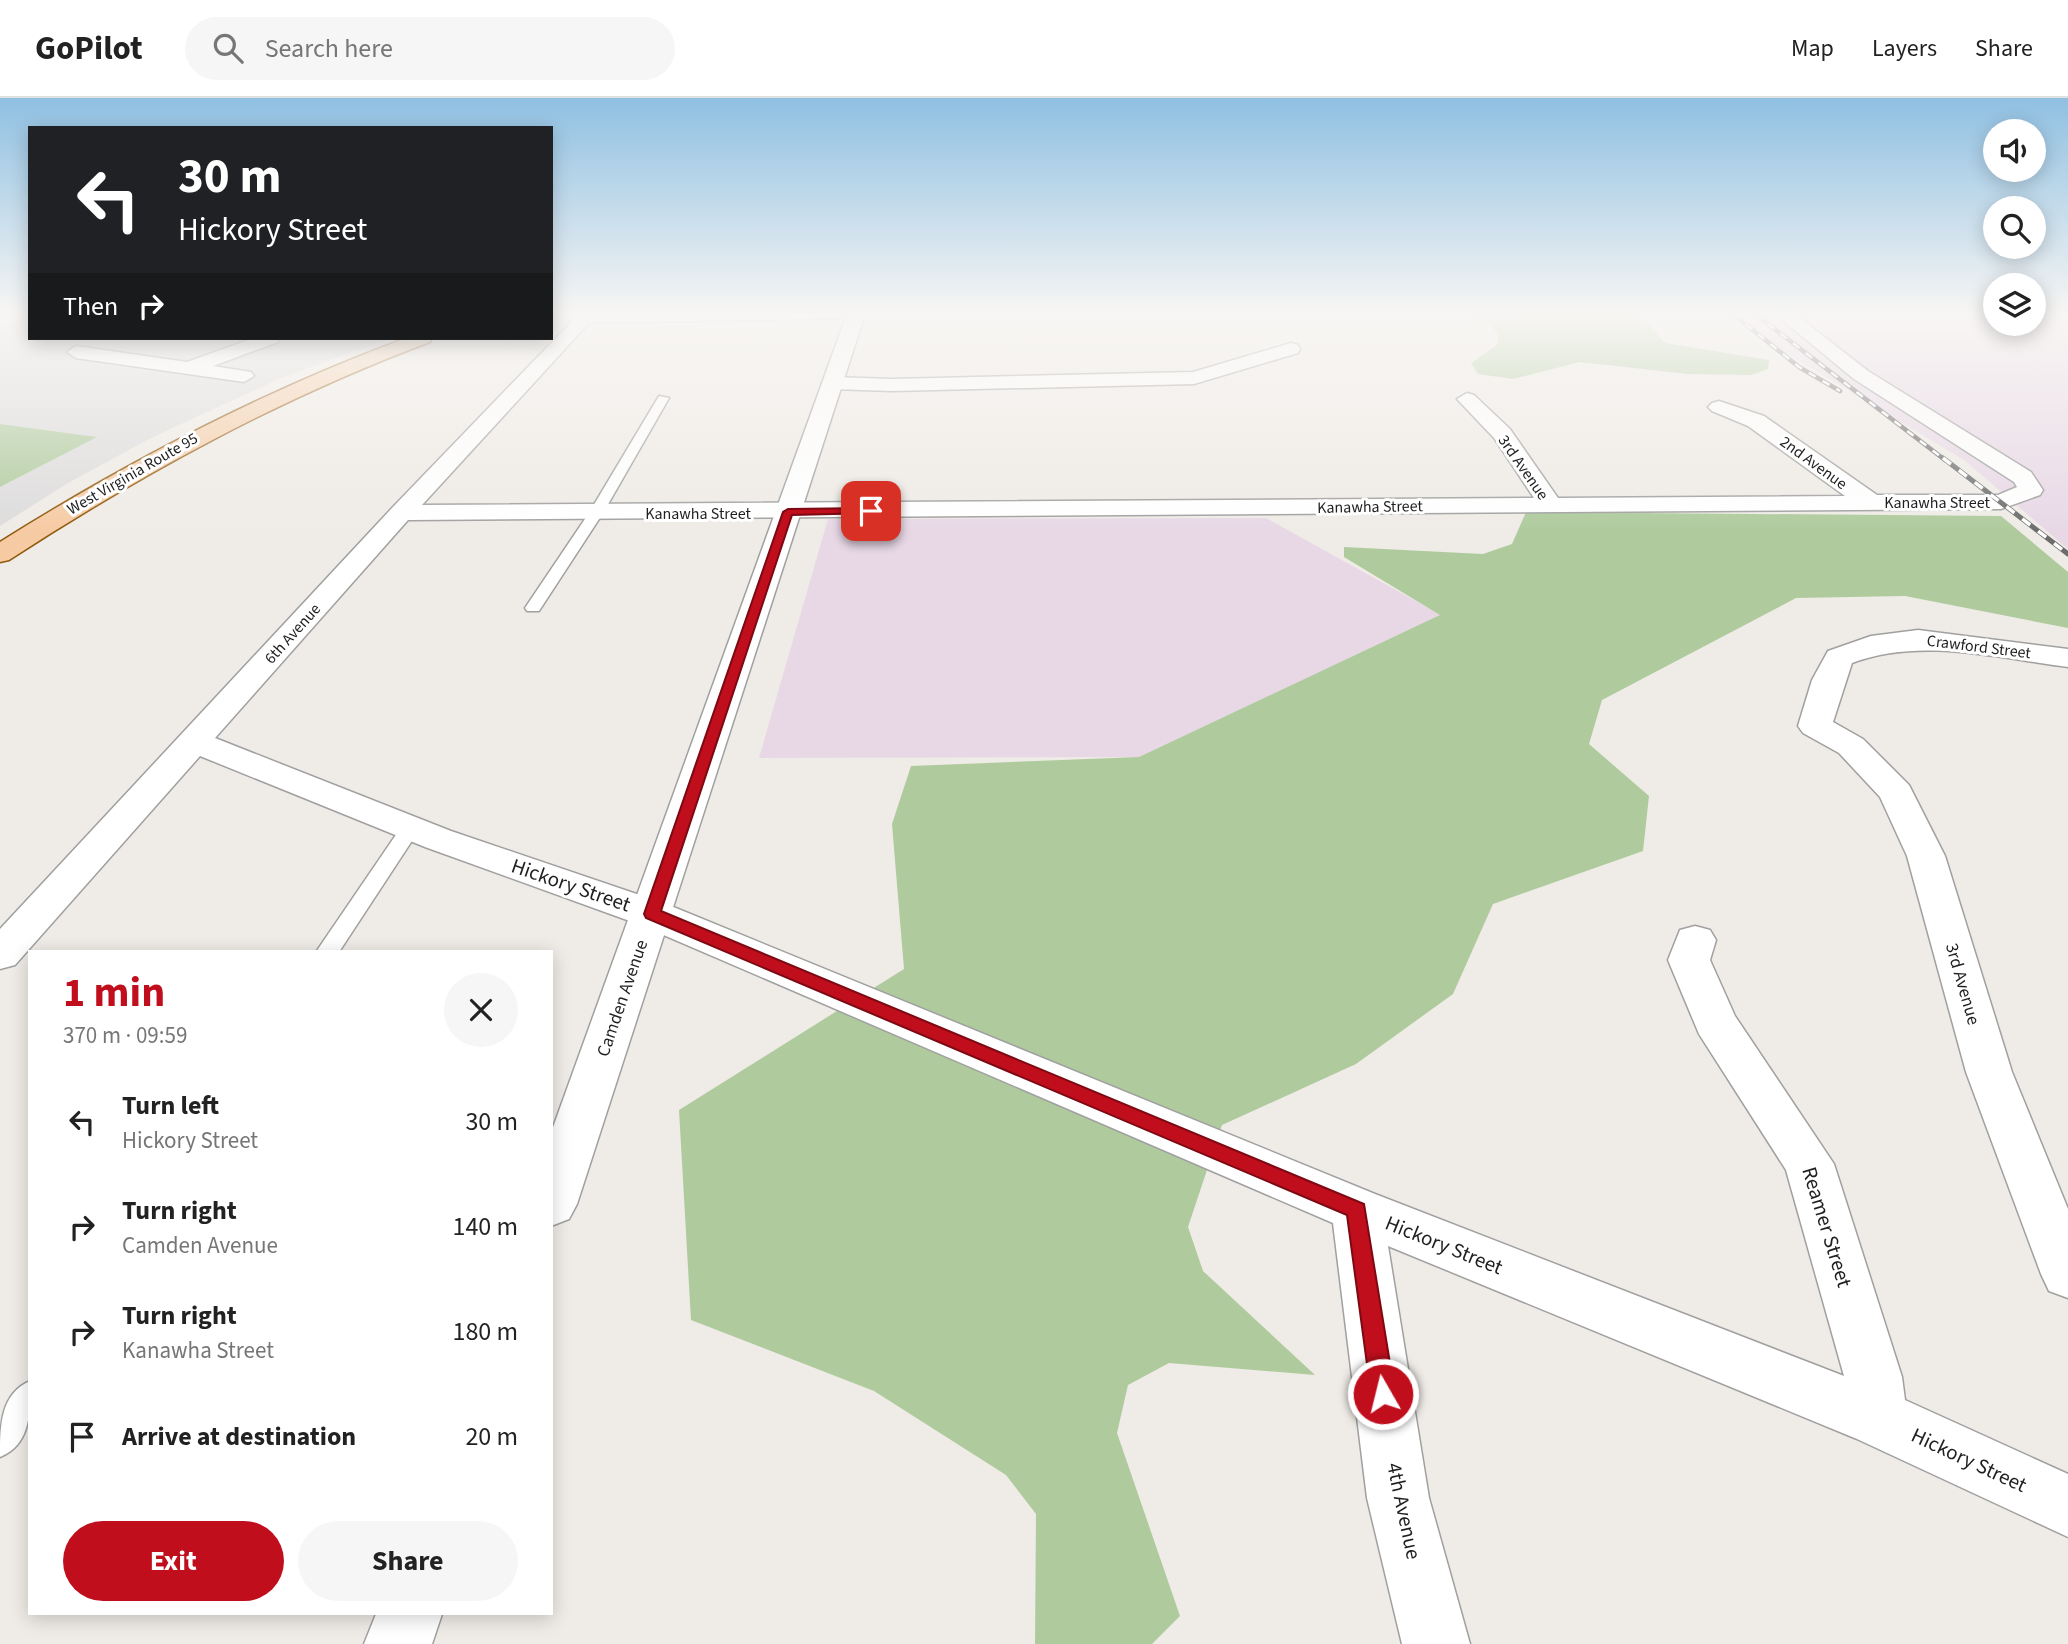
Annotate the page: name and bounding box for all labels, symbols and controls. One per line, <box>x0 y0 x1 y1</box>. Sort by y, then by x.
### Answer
search box <box>185 17 675 80</box>
text: GoPilot <box>35 25 143 72</box>
icon: search <box>209 29 247 67</box>
text: Search here <box>265 30 393 67</box>
text: Map <box>1791 31 1834 66</box>
text: Layers <box>1872 31 1937 66</box>
text: Share <box>1975 31 2033 66</box>
map controls <box>1983 119 2046 336</box>
button: sound <box>1983 119 2046 182</box>
text: 30 m <box>178 142 282 212</box>
icon: left <box>63 154 154 245</box>
button: search <box>1983 196 2046 259</box>
text: Hickory Street <box>178 207 367 253</box>
button: layers <box>1983 273 2046 336</box>
icon: right <box>132 287 170 325</box>
text: Then <box>63 288 118 325</box>
street label: West Virginia Route 95 <box>63 427 202 520</box>
street label: 3rd Avenue <box>1493 431 1554 505</box>
street label: 2nd Avenue <box>1775 431 1852 495</box>
pin <box>841 481 901 541</box>
icon: arrive <box>852 492 890 530</box>
street label: Kanawha Street <box>1884 492 1990 514</box>
street label: Kanawha Street <box>1317 495 1424 519</box>
street label: Kanawha Street <box>645 503 751 525</box>
street label: 6th Avenue <box>260 599 326 669</box>
street label: Crawford Street <box>1926 630 2033 664</box>
street label: Hickory Street <box>507 851 635 919</box>
street label: Camden Avenue <box>591 936 654 1060</box>
street label: 3rd Avenue <box>1939 940 1986 1028</box>
text: 1 min <box>63 963 165 1023</box>
button: close <box>444 973 518 1047</box>
text: 370 m · 09:59 <box>63 1019 187 1052</box>
text: Turn left <box>122 1087 219 1124</box>
icon: left <box>63 1103 101 1141</box>
text: 30 m <box>465 1103 518 1140</box>
text: Hickory Street <box>122 1124 258 1157</box>
street label: Reamer Street <box>1794 1163 1860 1291</box>
text: Turn right <box>122 1192 237 1229</box>
icon: right <box>63 1208 101 1246</box>
text: 140 m <box>452 1208 518 1245</box>
street label: Hickory Street <box>1381 1208 1507 1282</box>
text: Camden Avenue <box>122 1229 278 1262</box>
text: Turn right <box>122 1297 237 1334</box>
icon: right <box>63 1313 101 1351</box>
text: 180 m <box>452 1313 518 1350</box>
text: Kanawha Street <box>122 1334 274 1367</box>
position arrow <box>1346 1357 1420 1431</box>
icon: arrive <box>63 1418 101 1456</box>
text: Arrive at destination <box>122 1418 356 1455</box>
text: 20 m <box>465 1418 518 1455</box>
street label: Hickory Street <box>1906 1420 2032 1500</box>
street label: 4th Avenue <box>1379 1460 1429 1562</box>
button: Exit <box>63 1521 284 1601</box>
button: Share <box>298 1521 518 1601</box>

